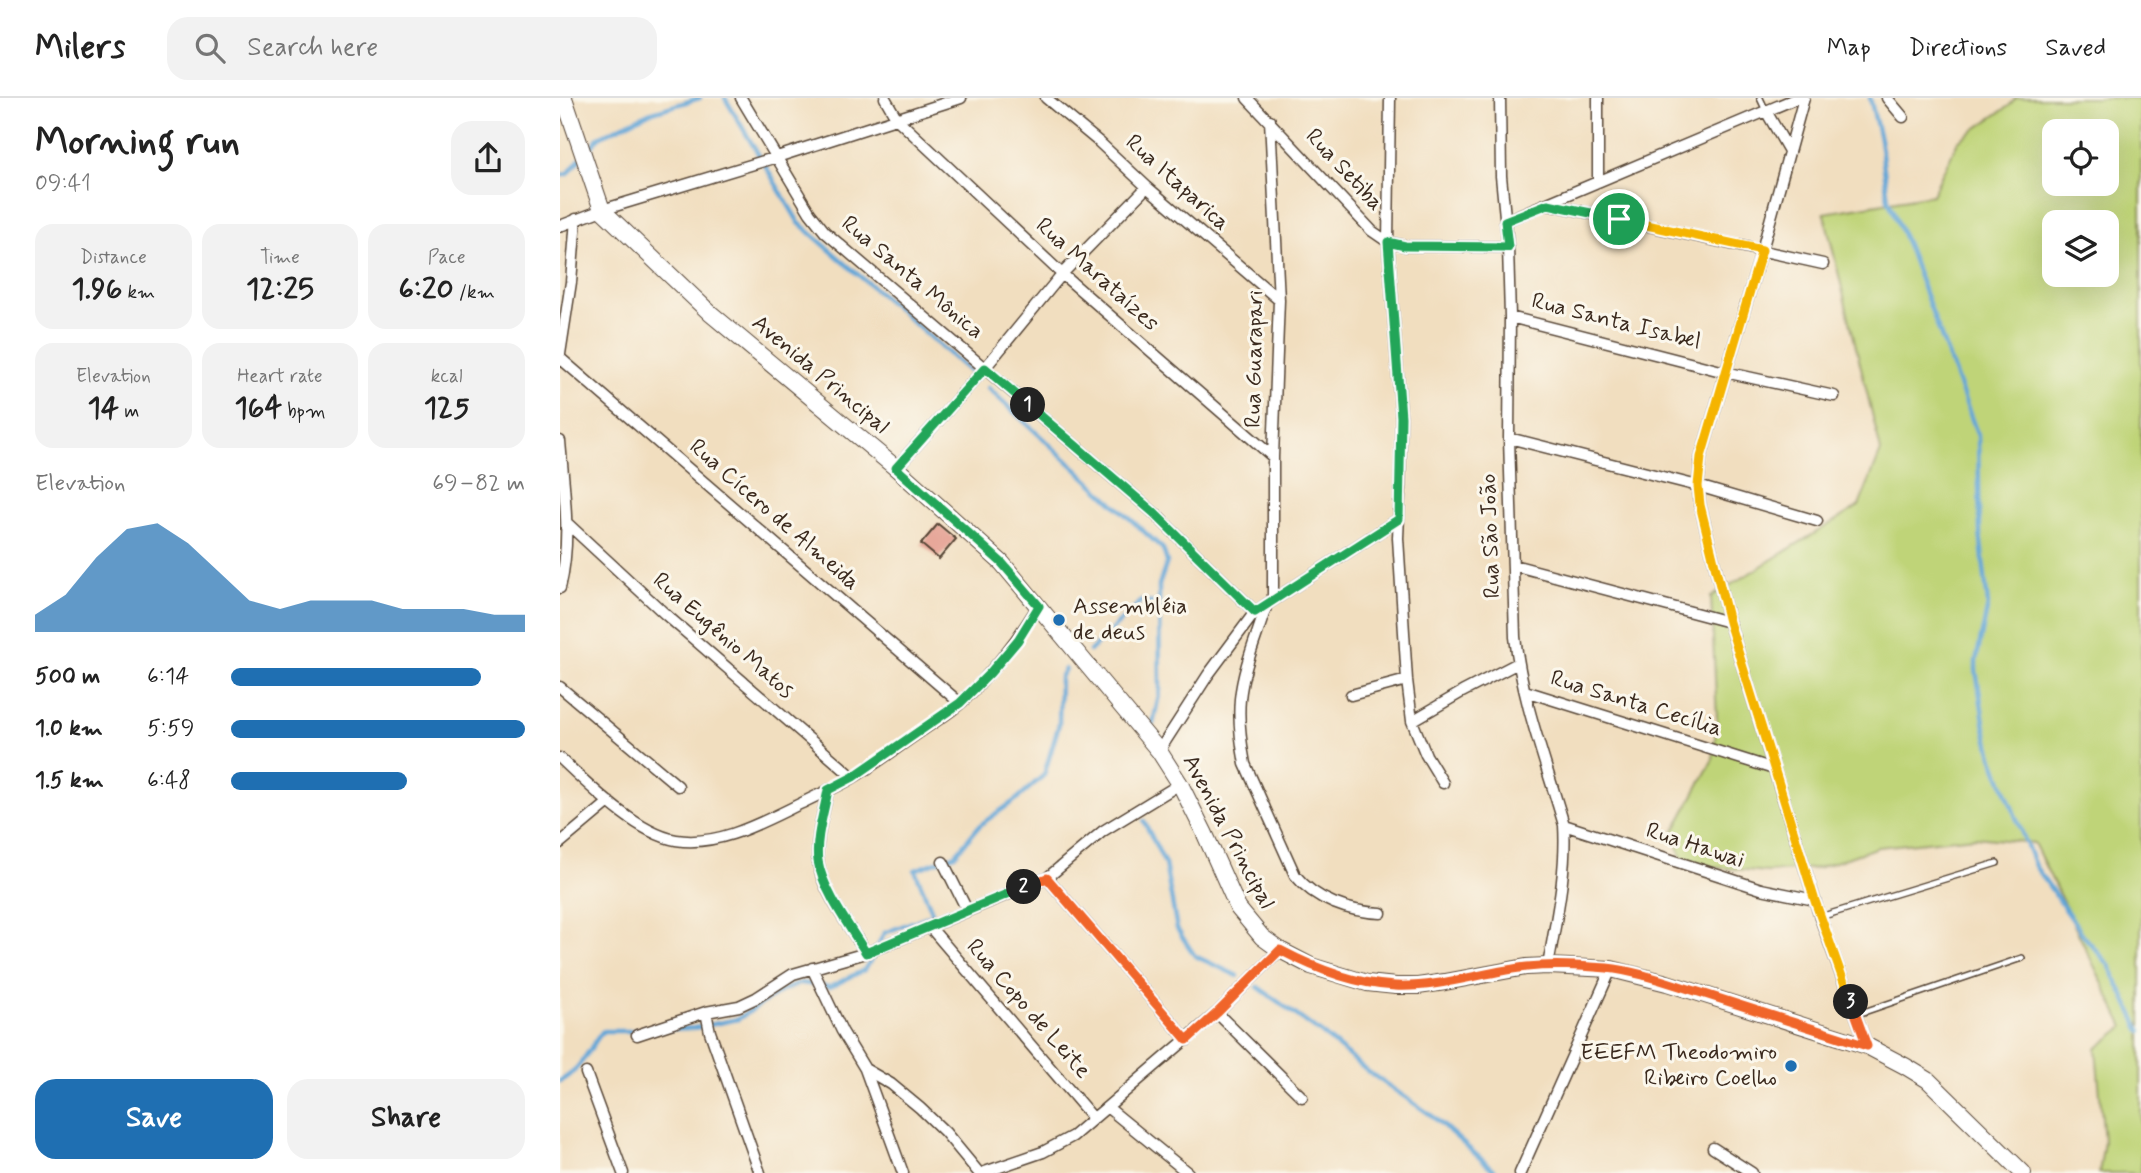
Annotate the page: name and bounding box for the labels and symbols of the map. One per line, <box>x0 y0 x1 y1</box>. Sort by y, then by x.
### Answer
street label: Rua Setiba <box>1298 123 1390 217</box>
street label: Rua Itaparica <box>1118 128 1236 238</box>
pin <box>1589 189 1649 249</box>
street label: Rua Santa Mônica <box>834 209 990 347</box>
street label: Rua Marataízes <box>1029 211 1165 339</box>
street label: Rua Santa Isabel <box>1528 286 1704 358</box>
street label: Rua Guarapari <box>1239 290 1271 428</box>
street label: Avenida Principal <box>745 309 895 441</box>
pin: 1 <box>1010 388 1046 422</box>
street label: Rua Cícero de Almeida <box>682 433 866 597</box>
street label: Rua São João <box>1474 473 1508 599</box>
street label: Rua Eugênio Matos <box>646 566 800 706</box>
place label: Assembléia de deus <box>1073 592 1187 648</box>
marker: Assembléia de deus <box>1051 612 1067 628</box>
street label: Rua Santa Cecília <box>1547 664 1725 744</box>
street label: Avenida Principal <box>1175 750 1281 914</box>
street label: Rua Hawai <box>1642 816 1748 876</box>
pin: 2 <box>1007 870 1042 904</box>
street label: Rua Copo de Leite <box>959 933 1097 1085</box>
pin: 3 <box>1834 984 1868 1020</box>
place label: EEEFM Theodomiro Ribeiro Coelho <box>1580 1038 1777 1094</box>
marker: EEEFM Theodomiro Ribeiro Coelho <box>1783 1058 1799 1074</box>

